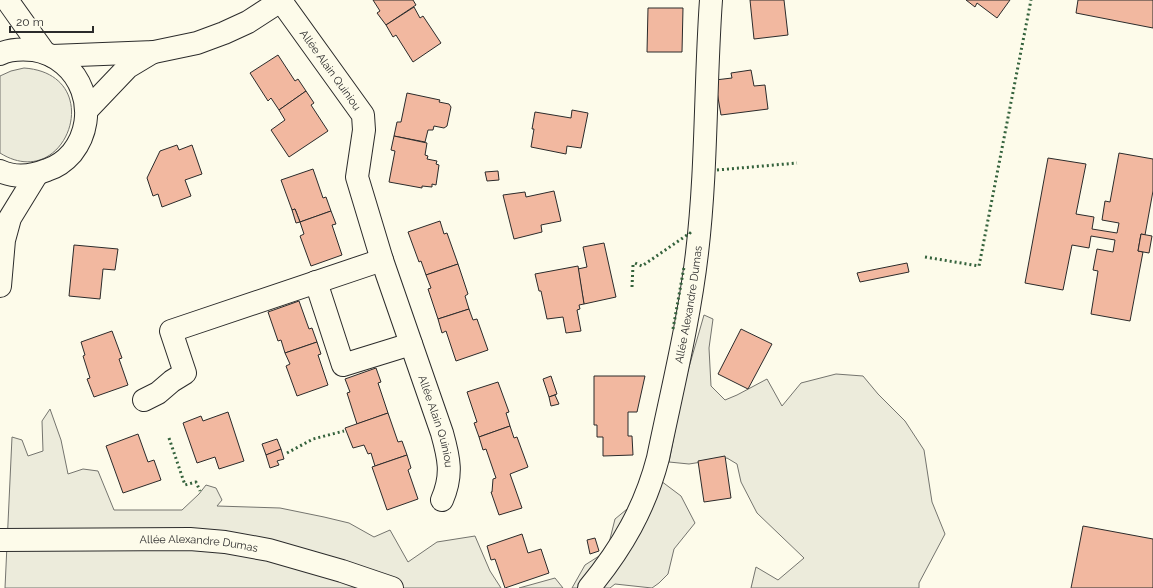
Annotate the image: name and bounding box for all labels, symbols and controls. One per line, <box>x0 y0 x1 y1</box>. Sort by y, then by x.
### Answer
scale bar <box>10 8 93 34</box>
text: 20 m <box>16 15 44 29</box>
street label: Allée Alain Quiniou <box>297 27 364 113</box>
street label: Allée Alexandre Dumas <box>672 245 704 364</box>
street label: Allée Alain Quiniou <box>416 373 455 468</box>
street label: Allée Alexandre Dumas <box>139 532 259 554</box>

